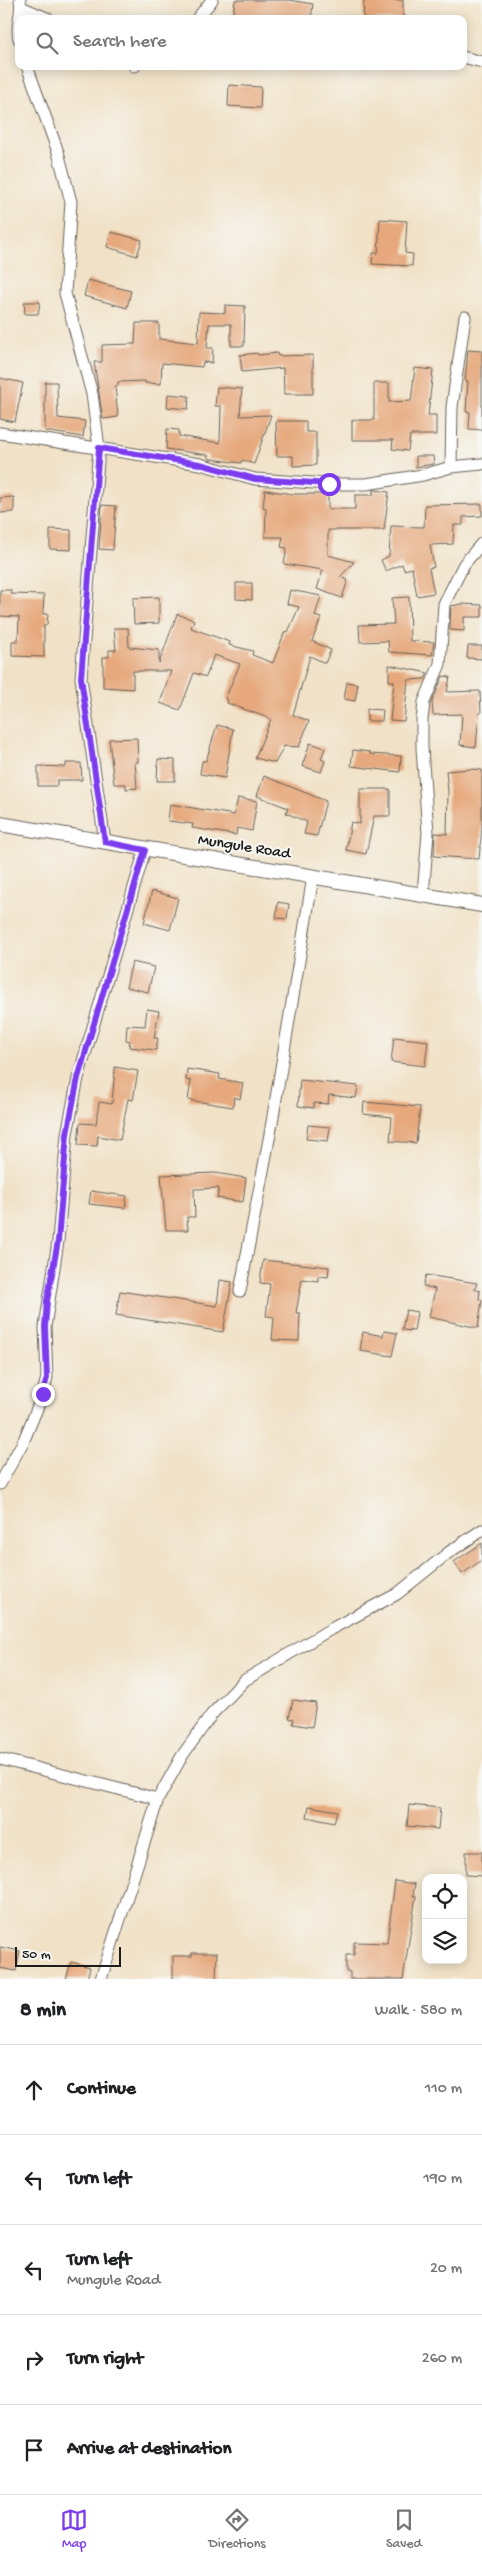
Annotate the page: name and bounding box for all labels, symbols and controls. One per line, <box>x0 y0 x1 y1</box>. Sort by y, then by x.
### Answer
search box <box>15 15 467 70</box>
icon: search <box>33 29 61 57</box>
text: Search here <box>73 31 167 54</box>
route start <box>318 473 341 496</box>
street label: Mungule Road <box>196 831 293 865</box>
route end <box>32 1383 55 1406</box>
map controls <box>422 1874 467 1964</box>
button: locate <box>422 1874 467 1919</box>
button: layers <box>422 1919 467 1964</box>
scale bar <box>15 1944 121 1967</box>
text: 50 m <box>22 1947 51 1964</box>
text: 8 min <box>20 1999 66 2024</box>
text: Walk · 580 m <box>375 2002 462 2021</box>
icon: ahead <box>20 2076 48 2104</box>
text: Continue <box>67 2078 136 2101</box>
text: 110 m <box>425 2080 462 2099</box>
icon: left <box>20 2166 48 2194</box>
text: Turn left <box>67 2168 131 2191</box>
text: 190 m <box>423 2170 462 2189</box>
text: Turn left <box>67 2249 131 2272</box>
icon: left <box>20 2256 48 2284</box>
text: 20 m <box>430 2260 462 2279</box>
text: Mungule Road <box>67 2272 160 2291</box>
icon: right <box>20 2346 48 2374</box>
text: Turn right <box>67 2348 143 2371</box>
text: 260 m <box>422 2350 462 2369</box>
icon: arrive <box>20 2436 48 2464</box>
text: Arrive at destination <box>67 2438 231 2461</box>
tab: Map <box>60 2506 88 2553</box>
tab: Directions <box>209 2506 266 2553</box>
tab: Saved <box>386 2506 422 2553</box>

